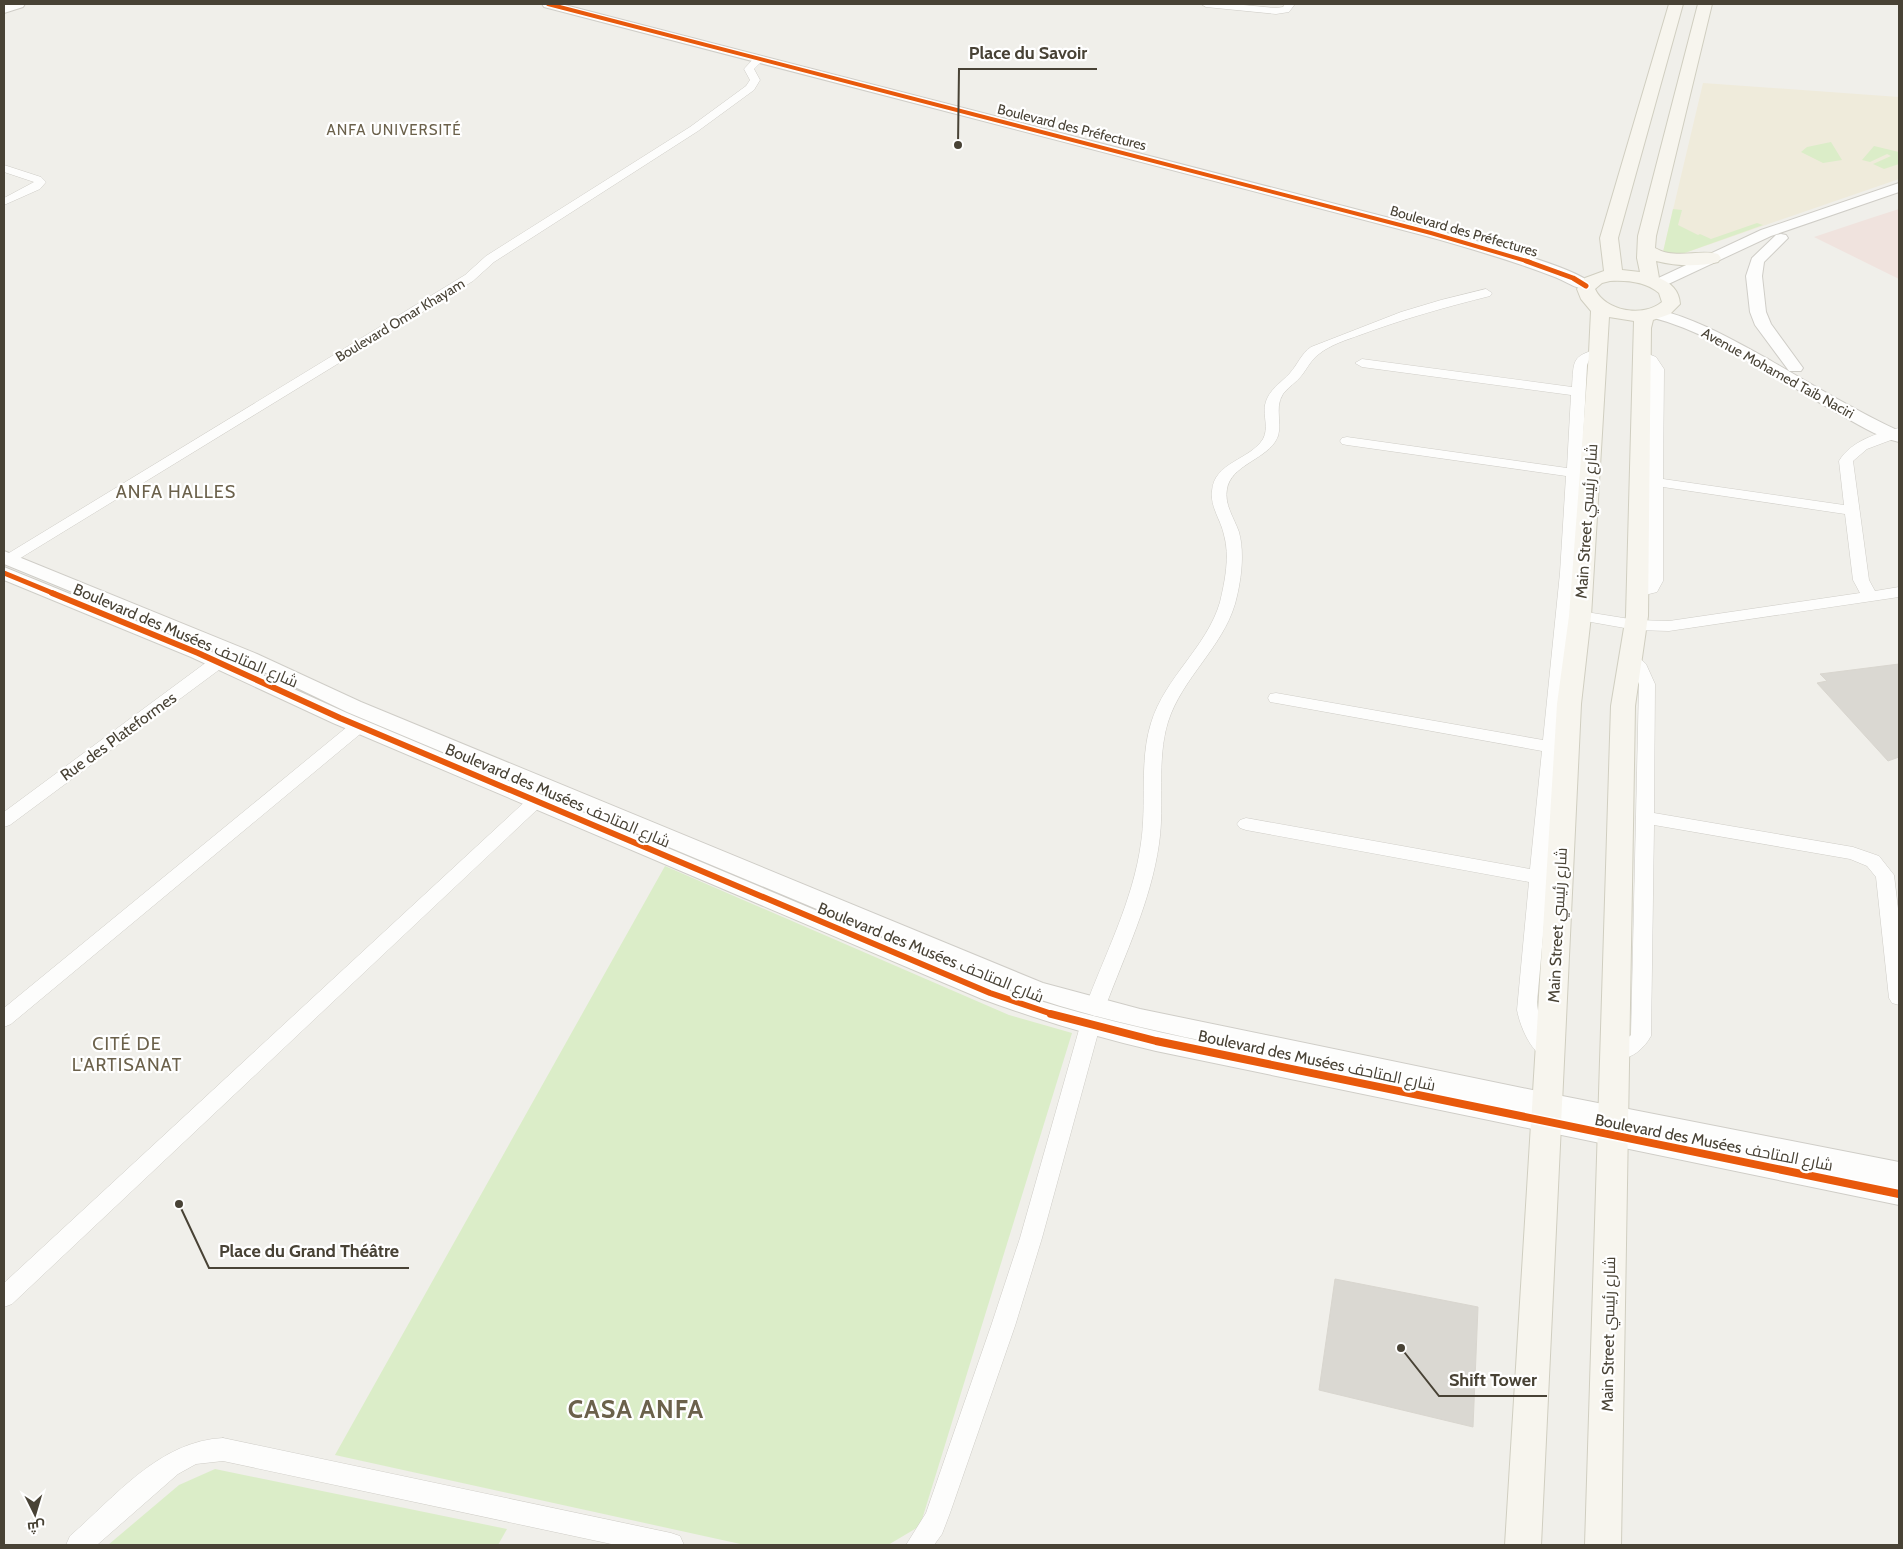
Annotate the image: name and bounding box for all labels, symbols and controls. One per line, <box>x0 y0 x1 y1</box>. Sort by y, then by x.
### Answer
callout: Place du Savoir <box>959 36 1097 69</box>
text: Place du Savoir <box>969 42 1087 64</box>
street label: Boulevard des Préfectures <box>996 100 1149 154</box>
district label: ANFA UNIVERSITÉ <box>326 120 462 139</box>
street label: Boulevard des Préfectures <box>1388 201 1540 261</box>
street label: Boulevard Omar Khayam <box>332 274 468 366</box>
street label: Avenue Mohamed Taib Naciri <box>1699 324 1857 422</box>
street label: Main Street شارع رئيسي <box>1572 443 1604 599</box>
district label: ANFA HALLES <box>116 481 236 503</box>
street label: Boulevard des Musées شارع المتاحف <box>70 579 301 693</box>
street label: Rue des Plateformes <box>57 688 180 785</box>
street label: Boulevard des Musées شارع المتاحف <box>442 739 673 853</box>
street label: Main Street شارع رئيسي <box>1544 847 1574 1003</box>
street label: Boulevard des Musées شارع المتاحف <box>814 898 1047 1009</box>
street label: Boulevard des Musées شارع المتاحف <box>1196 1026 1437 1097</box>
district label: CITÉ DE L'ARTISANAT <box>72 1033 182 1076</box>
street label: Boulevard des Musées شارع المتاحف <box>1593 1110 1835 1177</box>
callout: Place du Grand Théâtre <box>209 1235 409 1268</box>
text: Place du Grand Théâtre <box>219 1240 399 1262</box>
street label: Main Street شارع رئيسي <box>1598 1256 1622 1412</box>
callout: Shift Tower <box>1439 1363 1547 1396</box>
text: Shift Tower <box>1449 1369 1537 1391</box>
district label: CASA ANFA <box>568 1394 704 1424</box>
north arrow <box>10 1489 60 1539</box>
text: ش <box>26 1517 46 1537</box>

